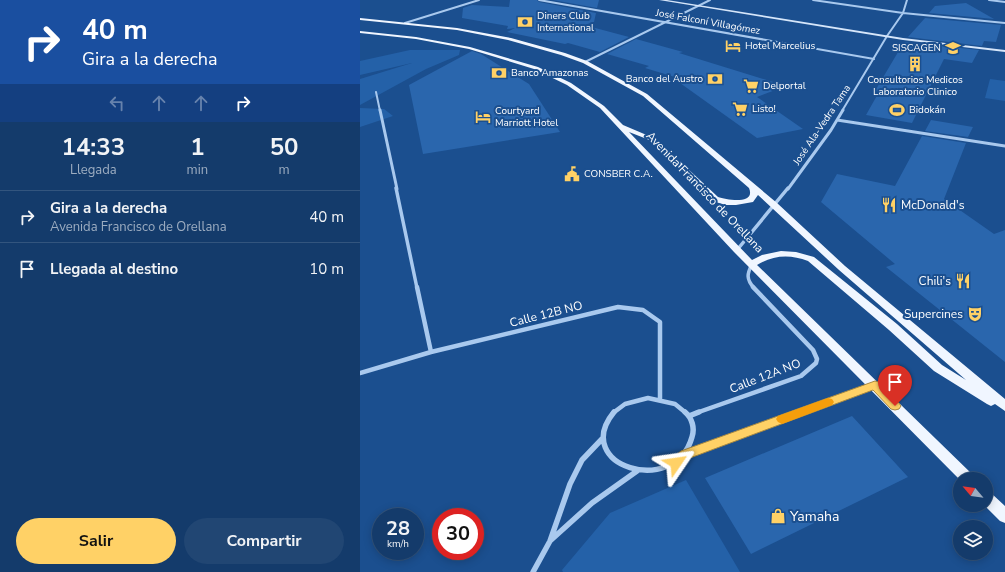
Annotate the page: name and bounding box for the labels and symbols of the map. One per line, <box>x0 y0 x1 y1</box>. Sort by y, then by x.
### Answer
street label: José Falconí Villagómez <box>654 6 762 38</box>
place label: Diners Club International <box>537 9 594 35</box>
bank icon: Diners Club International <box>516 13 534 31</box>
hotel icon: Hotel Marcelius <box>724 37 742 55</box>
place label: Hotel Marcelius <box>745 39 816 53</box>
school or university icon: SISCAGEN <box>944 39 962 57</box>
place label: SISCAGEN <box>892 41 941 55</box>
building icon: Consultorios Medicos Laboratorio Clinico <box>906 55 924 73</box>
bank icon: Banco Amazonas <box>490 64 508 82</box>
place label: Banco Amazonas <box>511 66 589 80</box>
bank icon: Banco del Austro <box>706 70 724 88</box>
place label: Banco del Austro <box>626 72 703 86</box>
place label: Consultorios Medicos Laboratorio Clinico <box>867 73 963 99</box>
supermarket icon: Delportal <box>742 77 760 95</box>
place label: Delportal <box>763 79 806 93</box>
street label: José Ala-Vedra Tama <box>789 82 854 169</box>
supermarket icon: Listo! <box>731 100 749 118</box>
sports icon: Bidokán <box>888 101 906 119</box>
place label: Listo! <box>752 102 776 116</box>
place label: Bidokán <box>909 103 945 117</box>
place label: Courtyard Marriott Hotel <box>495 104 558 130</box>
hotel icon: Courtyard Marriott Hotel <box>474 108 492 126</box>
street label: Avenida Francisco de Orellana <box>643 128 767 256</box>
public building icon: CONSBER C.A. <box>563 165 581 183</box>
place label: CONSBER C.A. <box>584 167 653 181</box>
restaurant icon: McDonald's <box>880 196 898 214</box>
place label: McDonald's <box>901 197 965 213</box>
restaurant icon: Chili's <box>954 272 972 290</box>
place label: Chili's <box>919 273 951 289</box>
street label: Calle 12B NO <box>508 297 584 331</box>
theatre icon: Supercines <box>966 305 984 323</box>
place label: Supercines <box>904 306 963 322</box>
street label: Calle 12A NO <box>727 355 803 397</box>
pin <box>878 365 912 406</box>
position arrow <box>655 442 697 484</box>
north arrow <box>953 472 993 512</box>
shop icon: Yamaha <box>769 507 787 525</box>
place label: Yamaha <box>789 507 839 526</box>
speed limit sign: 30 <box>432 508 484 560</box>

